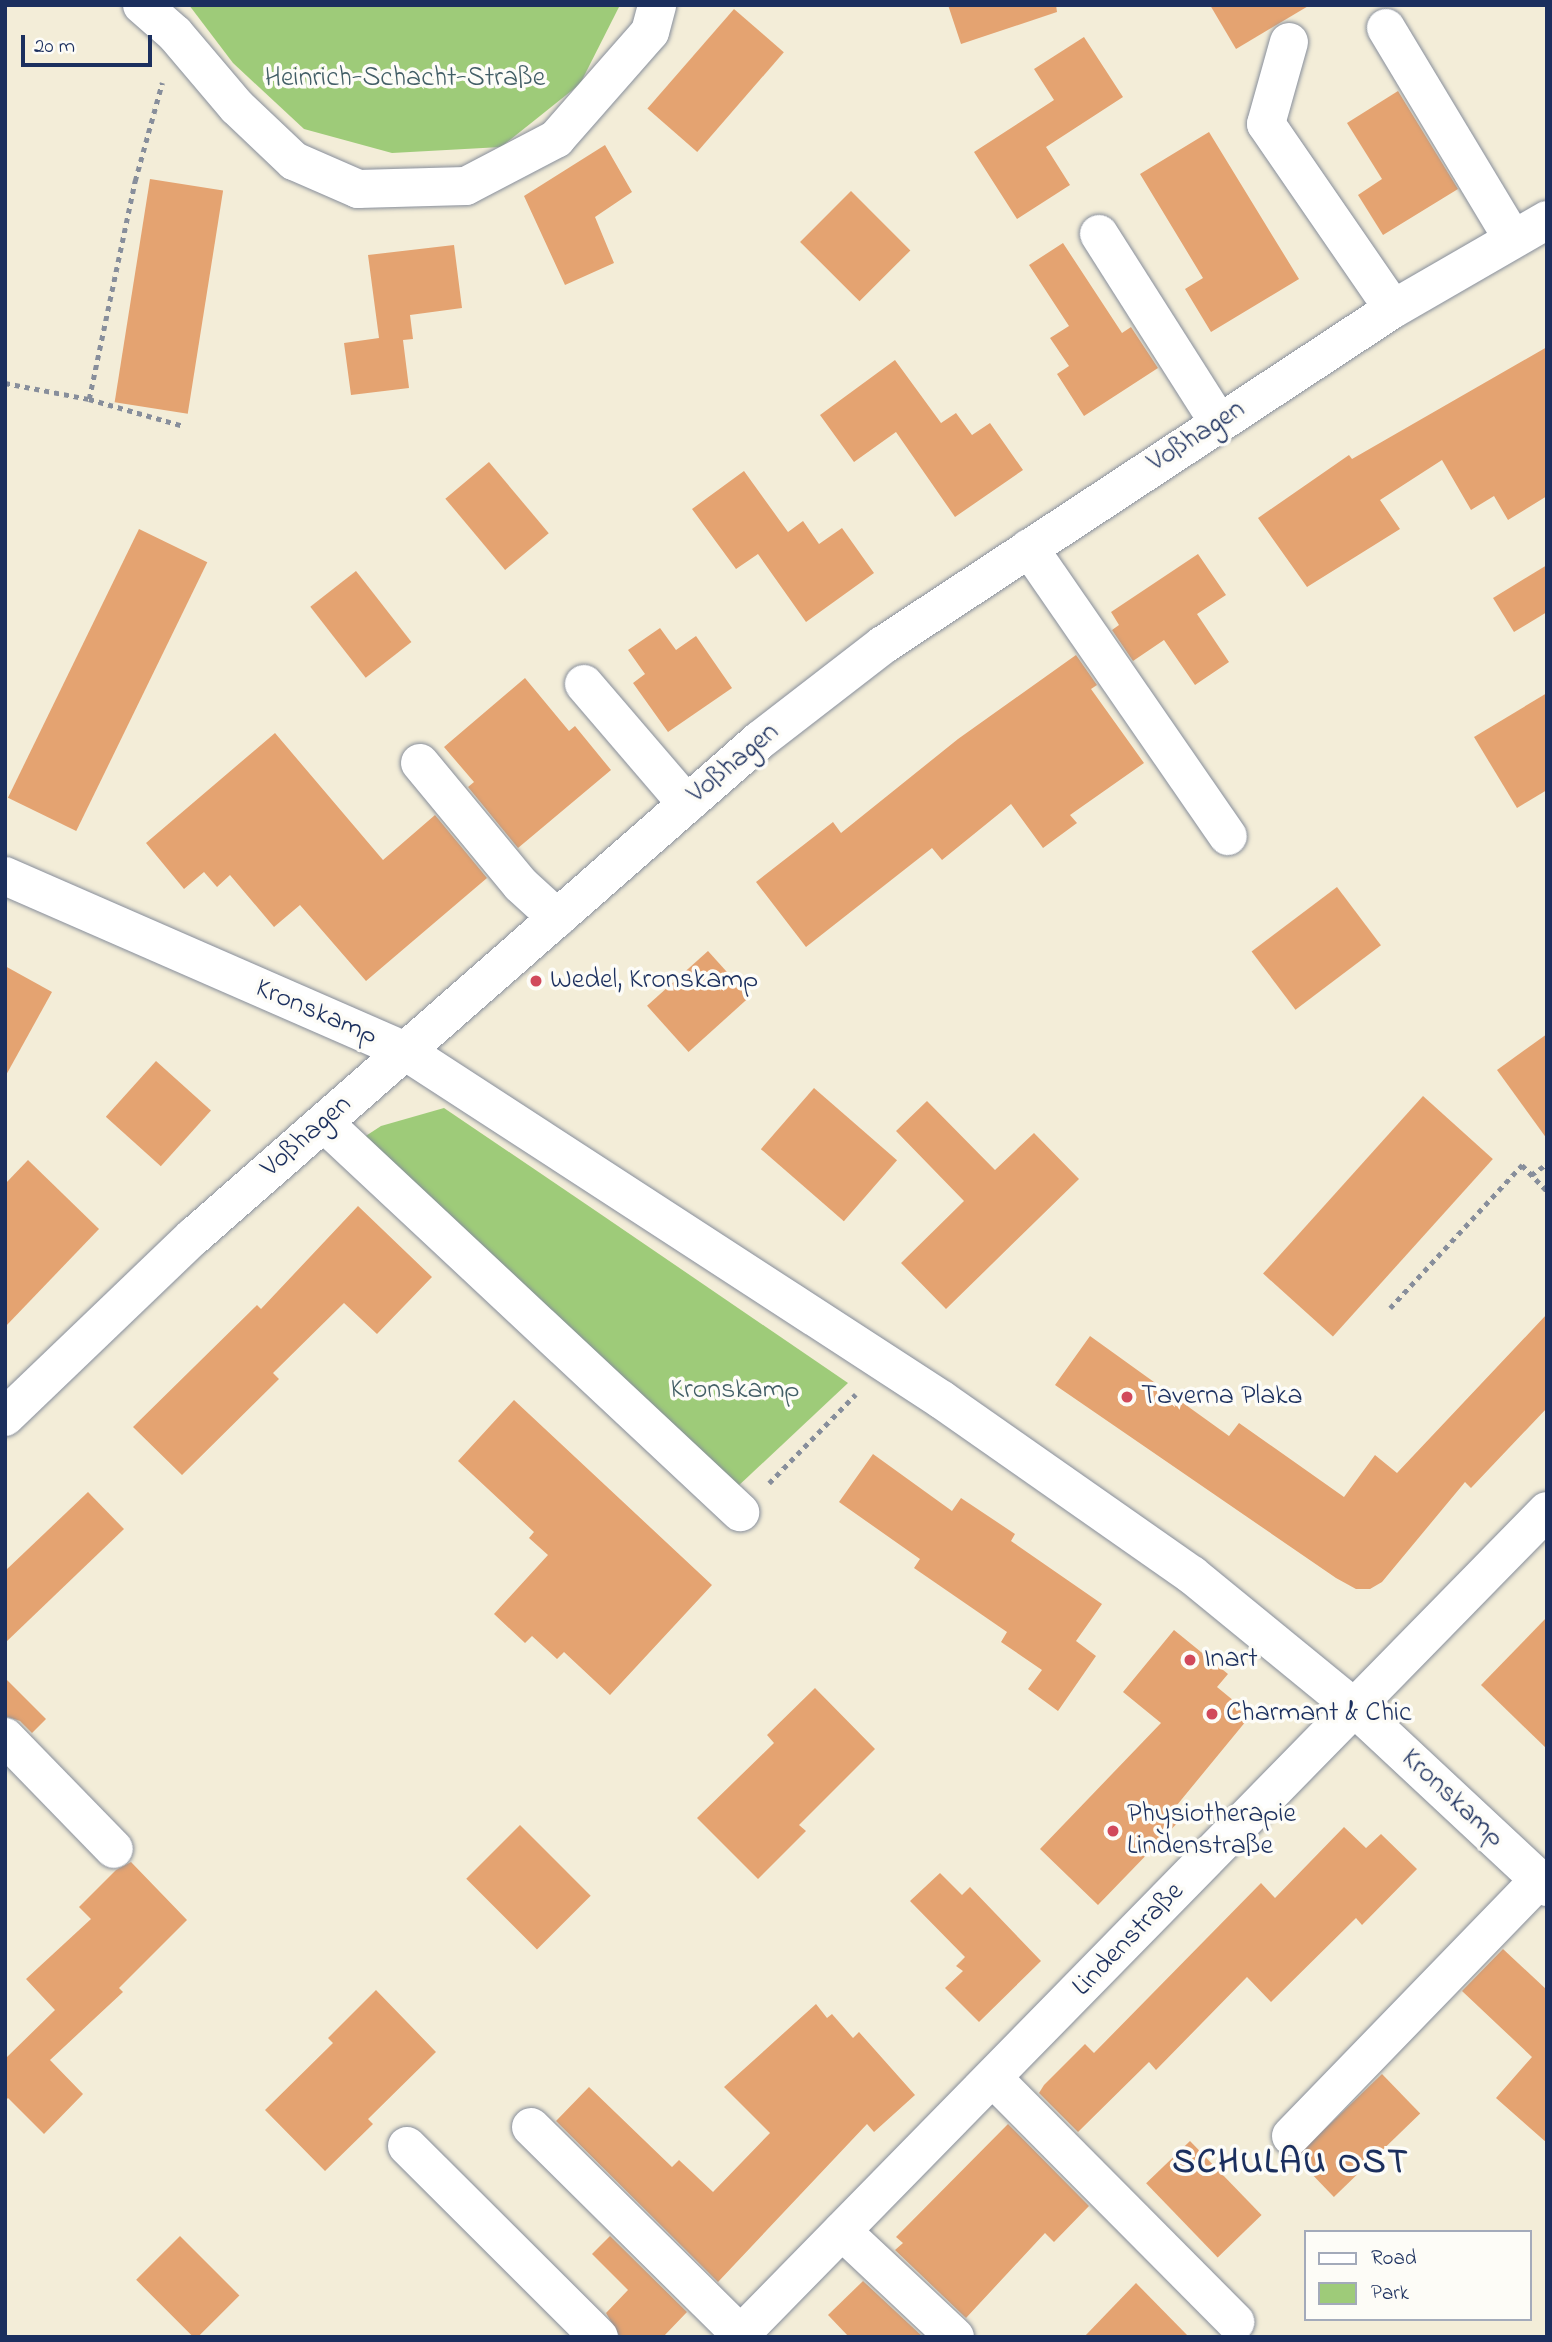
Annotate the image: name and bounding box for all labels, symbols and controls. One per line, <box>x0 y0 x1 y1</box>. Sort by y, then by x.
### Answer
scale bar <box>24 21 156 65</box>
text: 20 m <box>34 32 75 62</box>
park label: Heinrich-Schacht-Straße <box>265 62 545 96</box>
street label: Voßhagen <box>1142 393 1252 481</box>
street label: Voßhagen <box>681 716 787 812</box>
place label: Wedel, Kronskamp <box>550 964 758 998</box>
street label: Kronskamp <box>250 972 382 1054</box>
marker: Wedel, Kronskamp <box>528 973 544 989</box>
street label: Voßhagen <box>255 1089 359 1185</box>
park label: Kronskamp <box>670 1374 800 1408</box>
place label: Taverna Plaka <box>1141 1380 1303 1414</box>
marker: Taverna Plaka <box>1119 1389 1135 1405</box>
place label: Inart <box>1204 1643 1258 1677</box>
marker: Inart <box>1182 1652 1198 1668</box>
place label: Charmant & Chic <box>1226 1697 1411 1731</box>
marker: Charmant & Chic <box>1204 1706 1220 1722</box>
street label: Kronskamp <box>1393 1743 1511 1855</box>
place label: Physiotherapie Lindenstraße <box>1127 1798 1296 1864</box>
marker: Physiotherapie Lindenstraße <box>1105 1823 1121 1839</box>
street label: Lindenstraße <box>1066 1876 1192 2004</box>
district label: SCHULAU OST <box>1174 2143 1408 2185</box>
legend <box>1304 2230 1531 2321</box>
text: Road <box>1371 2244 1417 2274</box>
text: Park <box>1371 2279 1409 2309</box>

